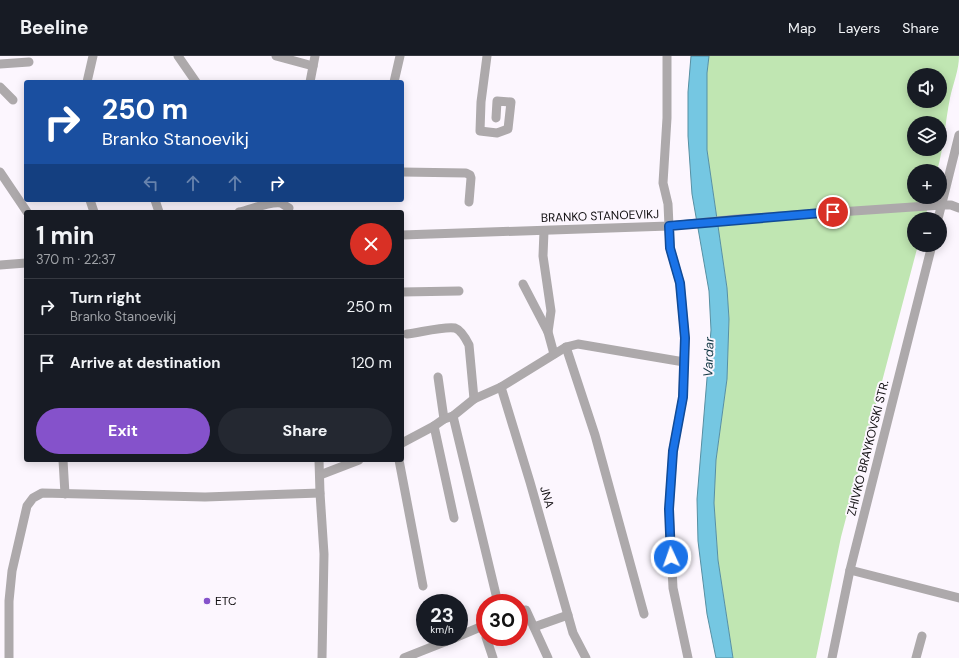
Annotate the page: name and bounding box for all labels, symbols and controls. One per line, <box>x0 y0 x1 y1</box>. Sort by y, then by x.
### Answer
text: Beeline <box>20 15 88 40</box>
text: Map <box>788 19 816 37</box>
text: Layers <box>838 19 880 37</box>
text: Share <box>902 19 939 37</box>
map controls <box>907 68 947 252</box>
button: sound <box>907 68 947 108</box>
text: 250 m <box>102 91 188 128</box>
icon: right <box>36 96 88 148</box>
button: layers <box>907 116 947 156</box>
text: Branko Stanoevikj <box>102 127 249 151</box>
button: + <box>907 164 947 204</box>
icon: left <box>140 172 162 194</box>
icon: ahead <box>182 172 204 194</box>
icon: ahead <box>224 172 246 194</box>
icon: right <box>266 172 288 194</box>
pin <box>816 195 850 229</box>
icon: arrive <box>822 201 844 223</box>
street label: BRANKO STANOEVIKJ <box>541 206 659 226</box>
button: − <box>907 212 947 252</box>
text: 1 min <box>36 220 94 251</box>
button: close <box>350 223 392 265</box>
text: 370 m · 22:37 <box>36 251 116 268</box>
text: Turn right <box>70 288 141 308</box>
icon: right <box>36 296 58 318</box>
text: 250 m <box>347 297 392 317</box>
text: Branko Stanoevikj <box>70 308 176 325</box>
water label: Vardar <box>699 336 718 377</box>
icon: arrive <box>36 352 58 374</box>
text: Arrive at destination <box>70 353 221 373</box>
text: 120 m <box>351 353 392 373</box>
street label: ZHIVKO BRAYKOVSKI STR. <box>843 379 893 517</box>
button: Exit <box>36 408 210 454</box>
button: Share <box>218 408 392 454</box>
street label: JNA <box>536 484 558 510</box>
position arrow <box>650 536 692 578</box>
place label: ETC <box>215 593 237 609</box>
speed limit sign: 30 <box>476 594 528 646</box>
marker: ETC <box>202 596 212 606</box>
text: 23 <box>430 602 454 628</box>
text: km/h <box>430 623 454 636</box>

